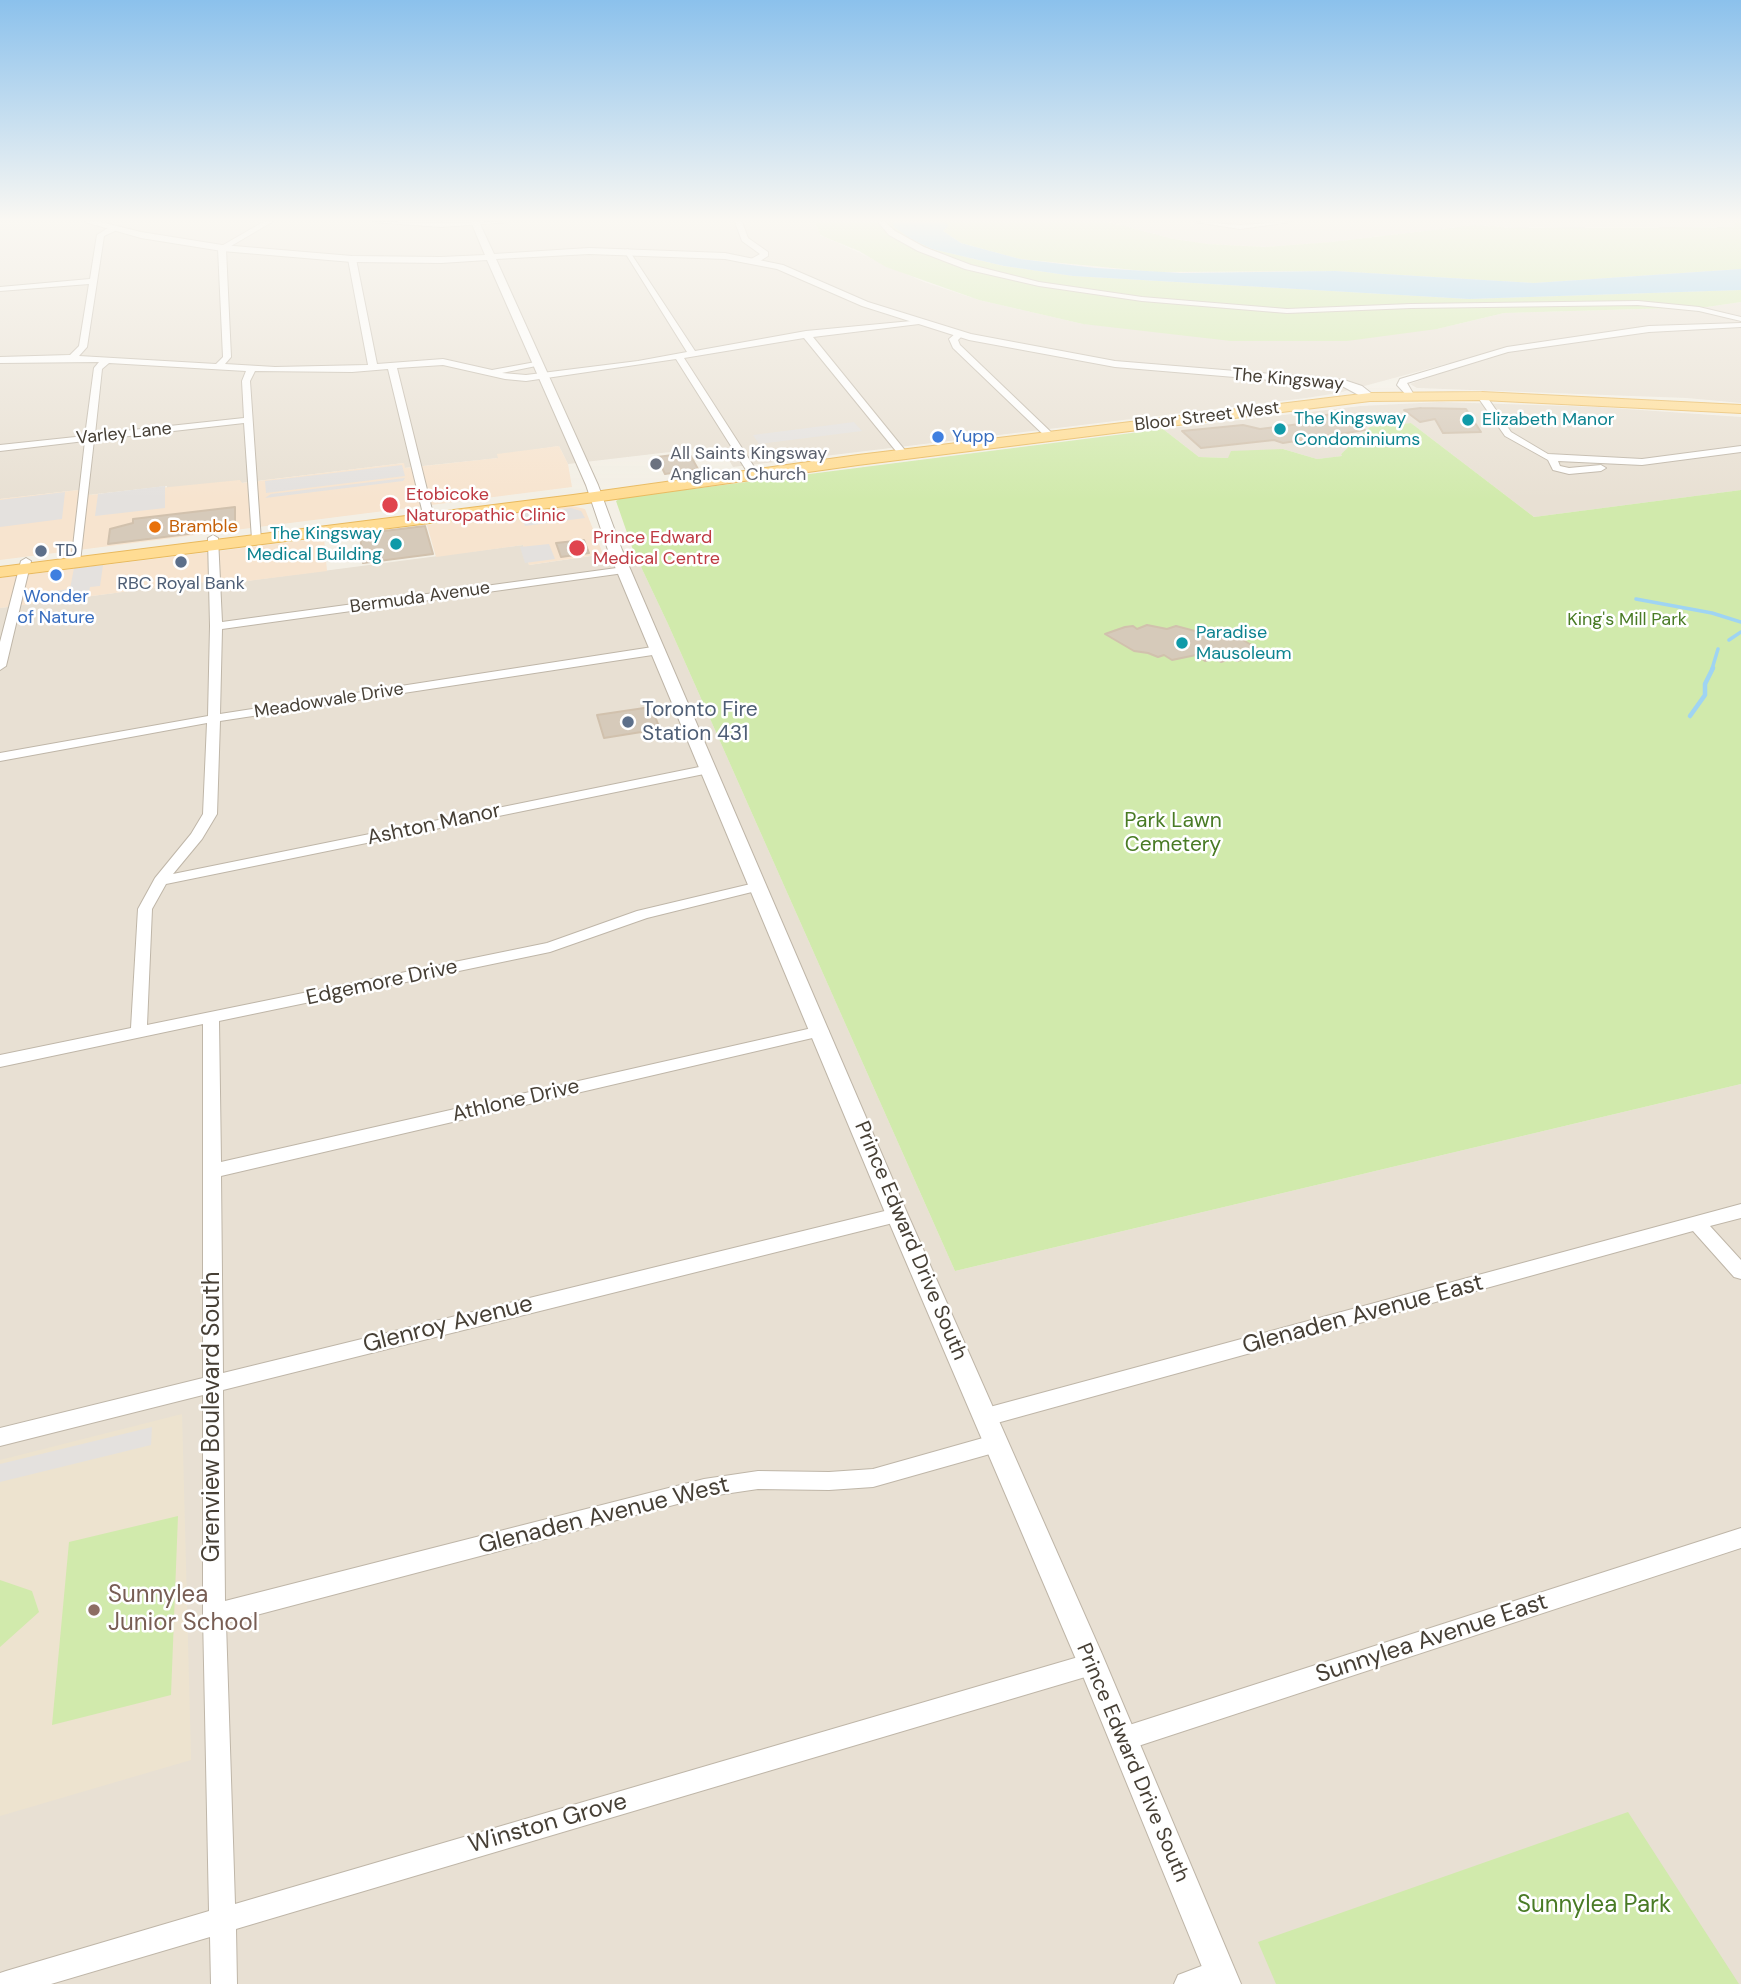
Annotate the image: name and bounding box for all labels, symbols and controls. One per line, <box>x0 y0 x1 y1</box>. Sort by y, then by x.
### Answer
street label: The Kingsway <box>1231 364 1345 396</box>
street label: Bloor Street West <box>1133 397 1281 437</box>
place label: The Kingsway Condominiums <box>1294 408 1420 450</box>
place label: Elizabeth Manor <box>1482 409 1615 431</box>
marker: Elizabeth Manor <box>1460 412 1476 428</box>
street label: Varley Lane <box>75 418 173 450</box>
marker: The Kingsway Condominiums <box>1272 421 1288 437</box>
place label: Yupp <box>952 426 995 448</box>
marker: Yupp <box>930 429 946 445</box>
place label: All Saints Kingsway Anglican Church <box>670 443 827 486</box>
marker: All Saints Kingsway Anglican Church <box>648 456 664 472</box>
place label: Etobicoke Naturopathic Clinic <box>406 484 566 526</box>
marker: Etobicoke Naturopathic Clinic <box>380 495 400 515</box>
place label: Bramble <box>169 516 238 538</box>
marker: Bramble <box>147 519 163 535</box>
place label: The Kingsway Medical Building <box>247 523 382 566</box>
place label: Prince Edward Medical Centre <box>593 527 720 570</box>
marker: The Kingsway Medical Building <box>388 536 404 552</box>
marker: Prince Edward Medical Centre <box>567 538 587 558</box>
place label: TD <box>55 540 77 562</box>
marker: TD <box>33 543 49 559</box>
marker: RBC Royal Bank <box>173 554 189 570</box>
marker: Wonder of Nature <box>48 567 64 583</box>
place label: RBC Royal Bank <box>117 573 245 595</box>
street label: Bermuda Avenue <box>349 577 491 619</box>
place label: Wonder of Nature <box>17 586 95 628</box>
park label: King's Mill Park <box>1567 609 1687 631</box>
place label: Paradise Mausoleum <box>1196 622 1292 664</box>
marker: Paradise Mausoleum <box>1174 635 1190 651</box>
street label: Meadowvale Drive <box>253 679 405 723</box>
place label: Toronto Fire Station 431 <box>642 697 758 747</box>
marker: Toronto Fire Station 431 <box>620 714 636 730</box>
street label: Ashton Manor <box>365 799 503 851</box>
park label: Park Lawn Cemetery <box>1124 808 1222 858</box>
street label: Edgemore Drive <box>304 955 460 1011</box>
street label: Athlone Drive <box>450 1074 582 1128</box>
street label: Prince Edward Drive South <box>848 1118 972 1364</box>
street label: Glenaden Avenue East <box>1239 1269 1487 1361</box>
street label: Grenview Boulevard South <box>199 1271 227 1563</box>
street label: Glenroy Avenue <box>360 1290 536 1360</box>
street label: Glenaden Avenue West <box>476 1471 732 1561</box>
place label: Sunnylea Junior School <box>108 1582 258 1638</box>
street label: Sunnylea Avenue East <box>1312 1588 1552 1690</box>
marker: Sunnylea Junior School <box>86 1602 102 1618</box>
street label: Prince Edward Drive South <box>1070 1640 1194 1886</box>
street label: Winston Grove <box>465 1788 631 1860</box>
park label: Sunnylea Park <box>1517 1892 1671 1920</box>

